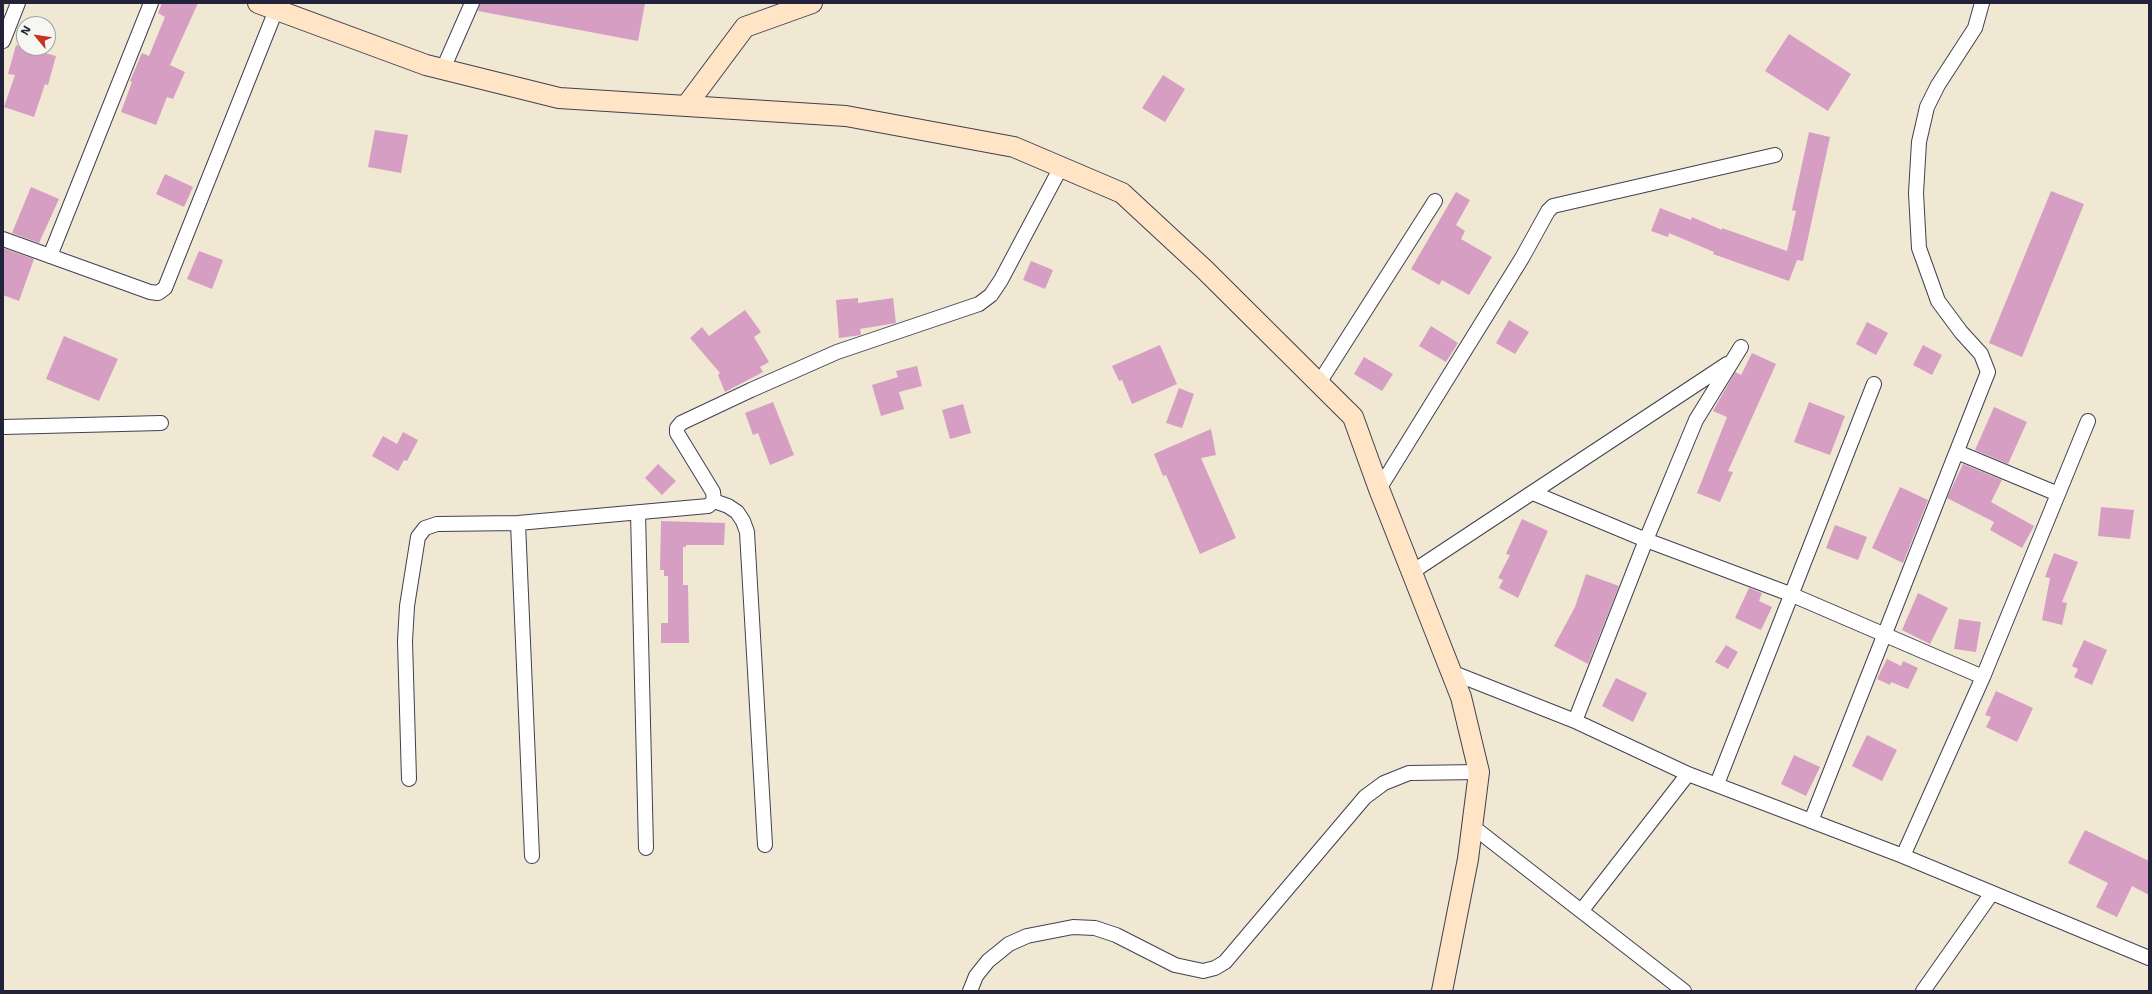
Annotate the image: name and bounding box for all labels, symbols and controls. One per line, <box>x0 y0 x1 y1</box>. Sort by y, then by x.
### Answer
north arrow <box>16 16 56 56</box>
text: N <box>17 23 35 38</box>

